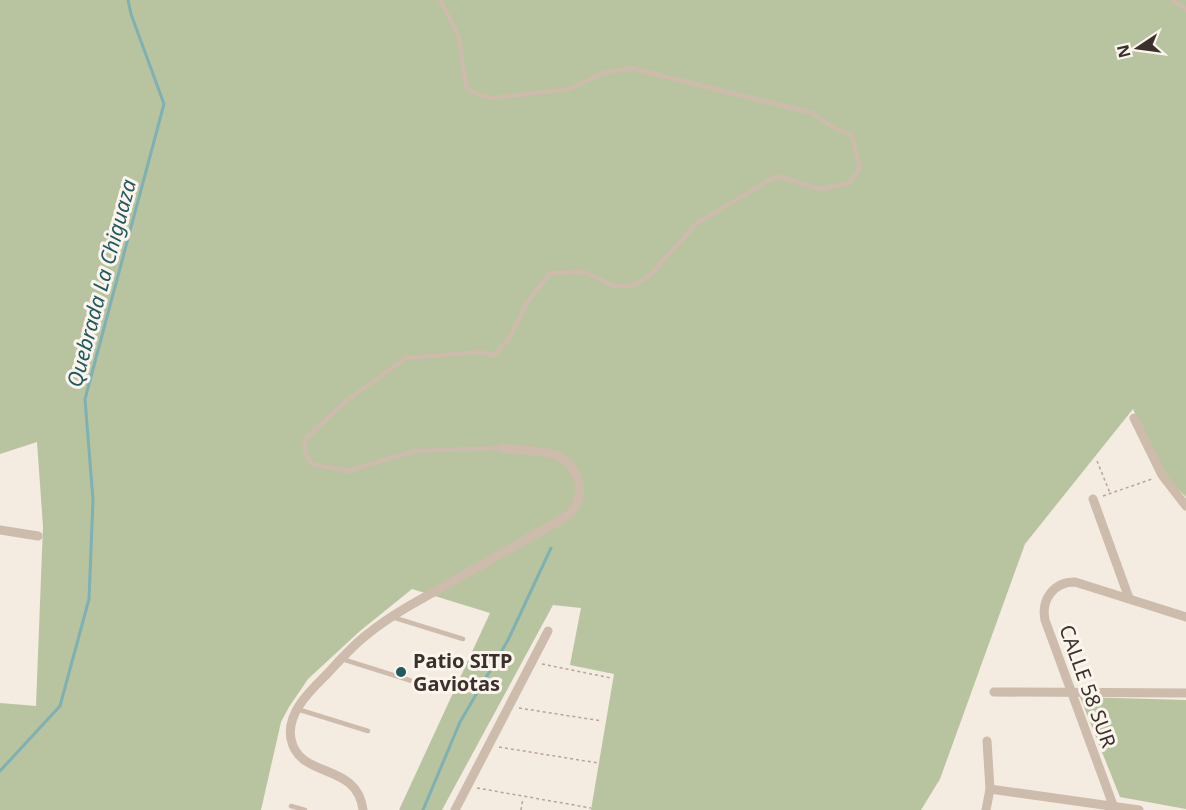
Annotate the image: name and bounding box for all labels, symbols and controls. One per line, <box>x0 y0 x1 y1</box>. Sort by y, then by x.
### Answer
north arrow <box>1108 18 1168 78</box>
text: N <box>1111 43 1136 60</box>
water label: Quebrada La Chiguaza <box>60 176 142 390</box>
street label: CALLE 58 SUR <box>1053 621 1123 752</box>
place label: Patio SITP Gaviotas <box>413 647 513 697</box>
marker: Patio SITP Gaviotas <box>394 665 408 679</box>

